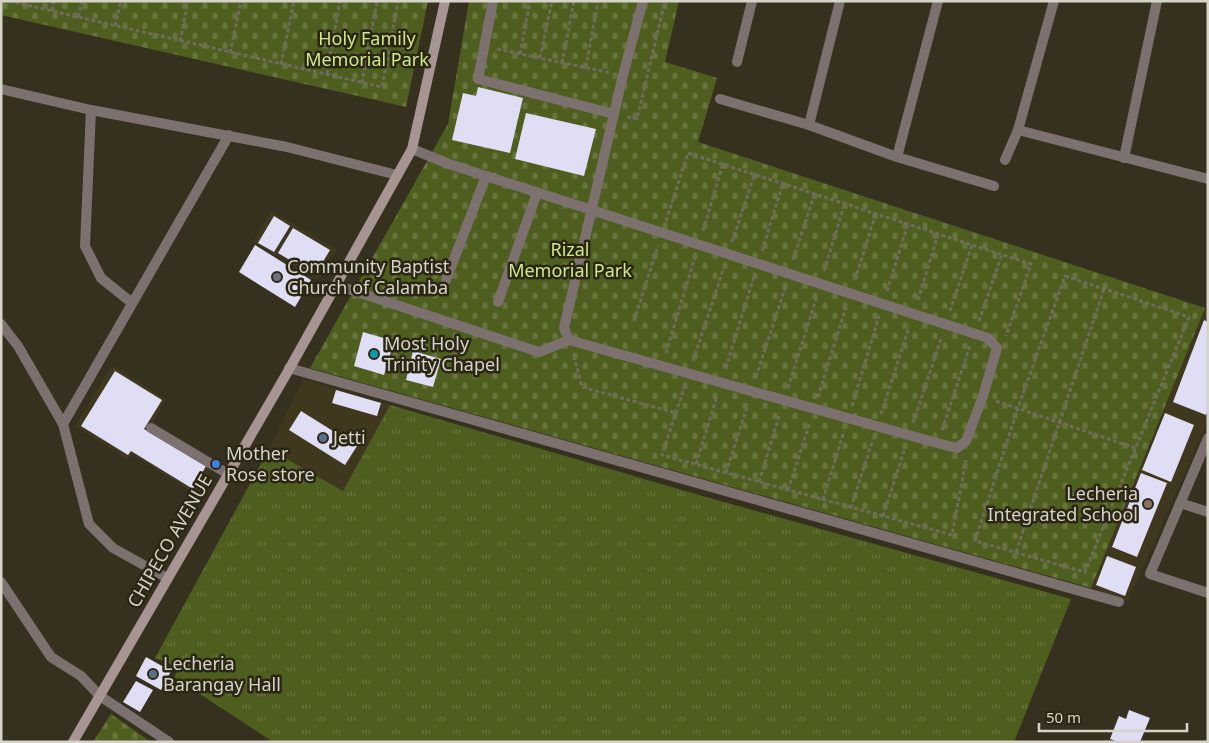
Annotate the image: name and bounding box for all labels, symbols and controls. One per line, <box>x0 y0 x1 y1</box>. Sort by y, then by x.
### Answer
park label: Holy Family Memorial Park <box>305 26 429 71</box>
park label: Rizal Memorial Park <box>508 237 632 282</box>
place label: Community Baptist Church of Calamba <box>287 254 450 299</box>
marker: Community Baptist Church of Calamba <box>271 271 283 283</box>
place label: Most Holy Trinity Chapel <box>384 331 500 376</box>
marker: Most Holy Trinity Chapel <box>368 348 380 360</box>
place label: Jetti <box>331 425 366 449</box>
marker: Jetti <box>317 432 329 444</box>
place label: Mother Rose store <box>226 441 315 486</box>
marker: Mother Rose store <box>210 458 222 470</box>
street label: CHIPECO AVENUE <box>121 470 217 611</box>
place label: Lecheria Integrated School <box>987 481 1138 526</box>
marker: Lecheria Integrated School <box>1142 498 1154 510</box>
place label: Lecheria Barangay Hall <box>163 651 281 696</box>
marker: Lecheria Barangay Hall <box>147 668 159 680</box>
scale bar <box>1039 700 1186 732</box>
text: 50 m <box>1046 707 1081 727</box>

